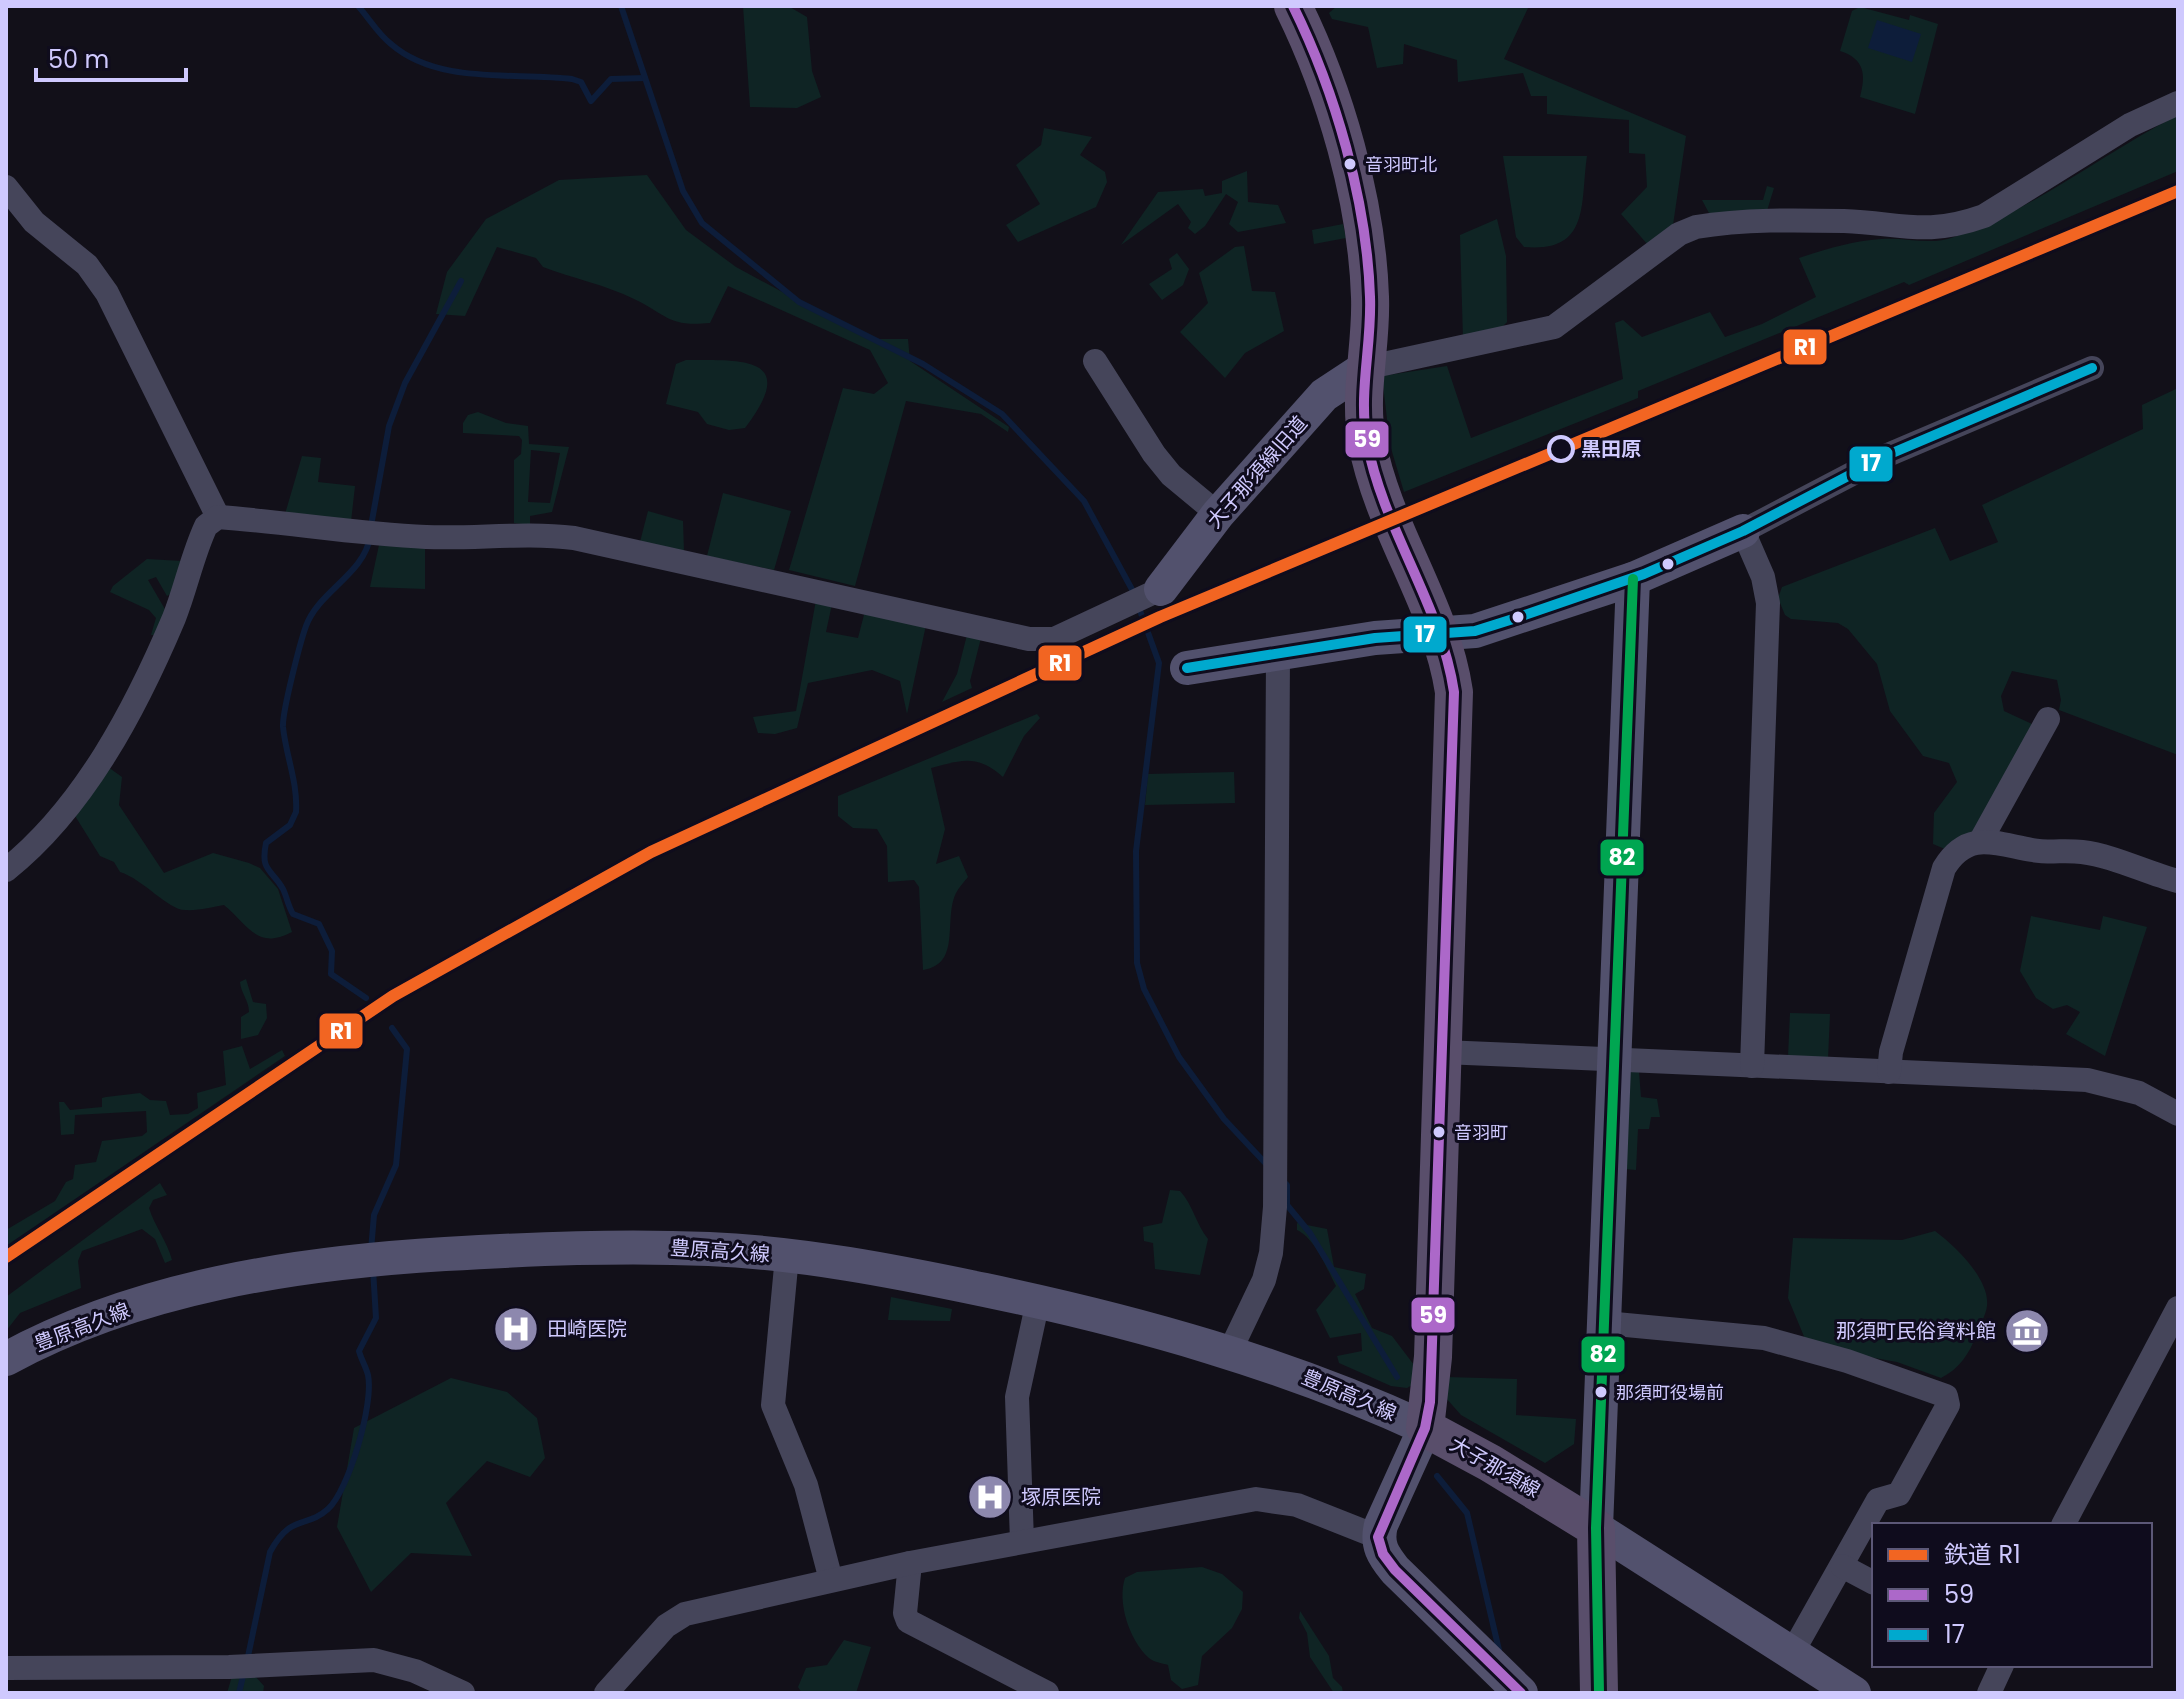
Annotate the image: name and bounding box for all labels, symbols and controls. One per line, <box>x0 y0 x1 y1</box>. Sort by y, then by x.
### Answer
scale bar <box>36 32 186 82</box>
text: 50 m <box>48 43 109 76</box>
place label: 音羽町北 <box>1365 152 1437 177</box>
marker: 音羽町北 <box>1342 156 1358 172</box>
line badge: R1 <box>1782 328 1828 366</box>
text: R1 <box>1794 332 1816 363</box>
street label: 大子那須線旧道 <box>1201 410 1313 534</box>
line badge: 59 <box>1344 420 1390 459</box>
text: 59 <box>1353 424 1381 455</box>
place label: 黒田原 <box>1581 435 1641 463</box>
marker: 黒田原 <box>1548 436 1574 462</box>
line badge: 17 <box>1848 445 1894 483</box>
text: 17 <box>1861 448 1881 479</box>
unlabelled marker <box>1660 556 1676 572</box>
unlabelled marker <box>1510 609 1526 625</box>
line badge: 17 <box>1402 615 1448 654</box>
text: 17 <box>1415 619 1435 650</box>
line badge: R1 <box>1037 644 1083 682</box>
text: R1 <box>1049 648 1071 679</box>
line badge: 82 <box>1599 838 1645 877</box>
text: 82 <box>1609 842 1635 873</box>
line badge: R1 <box>318 1012 364 1050</box>
text: R1 <box>330 1016 352 1047</box>
place label: 音羽町 <box>1454 1120 1508 1145</box>
marker: 音羽町 <box>1431 1124 1447 1140</box>
street label: 豊原高久線 <box>669 1234 771 1268</box>
street label: 豊原高久線 <box>30 1296 134 1358</box>
line badge: 59 <box>1410 1296 1456 1334</box>
text: 59 <box>1419 1300 1447 1331</box>
hospital icon: 田崎医院 <box>492 1305 540 1353</box>
museum icon: 那須町民俗資料館 <box>2003 1307 2051 1355</box>
place label: 田崎医院 <box>547 1315 627 1343</box>
place label: 那須町民俗資料館 <box>1836 1317 1996 1345</box>
line badge: 82 <box>1580 1335 1626 1374</box>
text: 82 <box>1590 1339 1616 1370</box>
street label: 豊原高久線 <box>1298 1363 1400 1427</box>
place label: 那須町役場前 <box>1616 1380 1724 1405</box>
marker: 那須町役場前 <box>1593 1384 1609 1400</box>
street label: 大子那須線 <box>1445 1430 1545 1504</box>
hospital icon: 塚原医院 <box>966 1473 1014 1521</box>
place label: 塚原医院 <box>1021 1483 1101 1511</box>
legend <box>1872 1523 2152 1667</box>
text: 鉄道 R1 <box>1944 1538 2021 1571</box>
text: 59 <box>1944 1578 1974 1611</box>
text: 17 <box>1944 1618 1965 1651</box>

